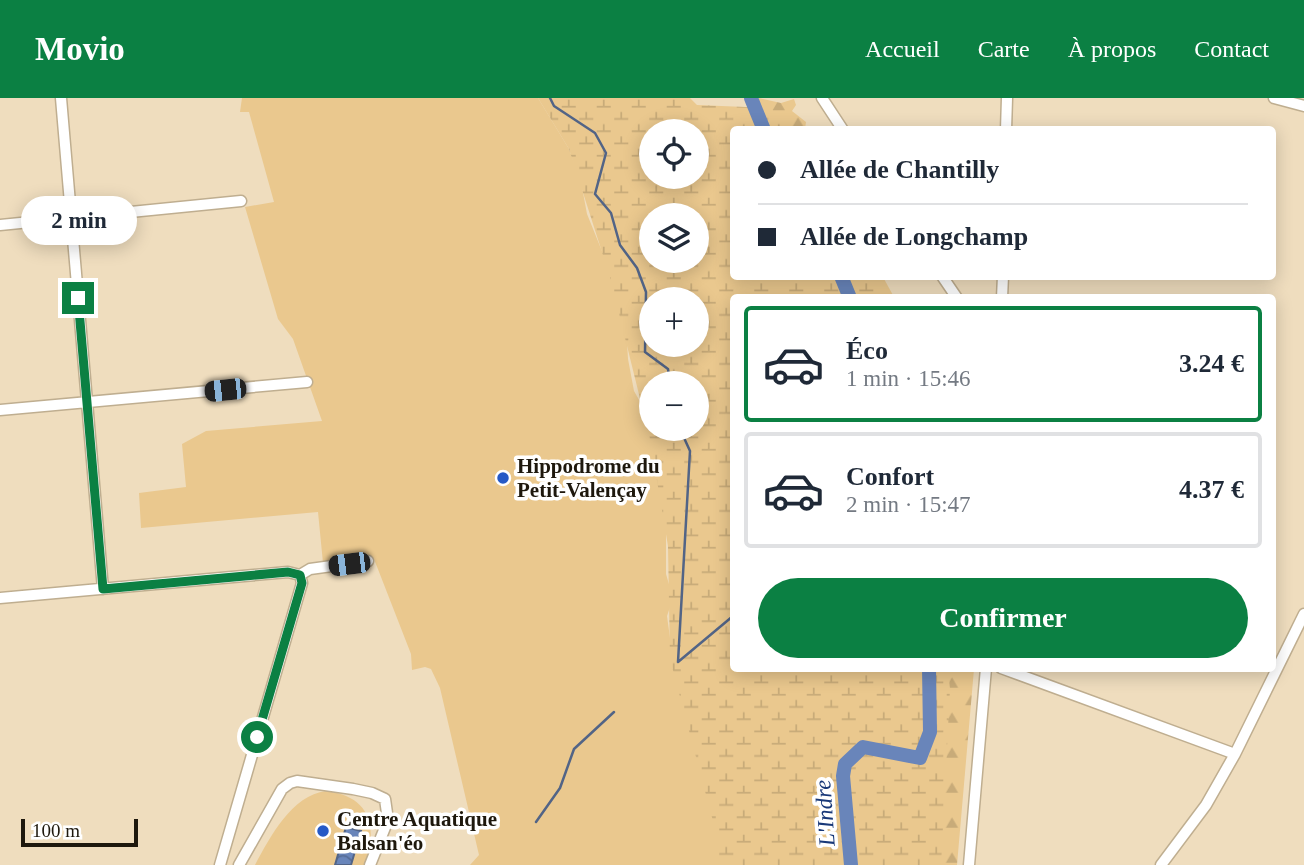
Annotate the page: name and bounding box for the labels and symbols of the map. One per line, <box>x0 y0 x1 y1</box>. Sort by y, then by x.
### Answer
callout: 2 min <box>20 197 136 246</box>
route end <box>62 282 94 314</box>
car <box>204 377 247 403</box>
place label: Hippodrome du Petit-Valençay <box>517 454 660 502</box>
marker: Hippodrome du Petit-Valençay <box>495 470 511 486</box>
car <box>327 551 372 577</box>
route start <box>241 721 273 753</box>
water label: L'Indre <box>810 779 840 848</box>
place label: Centre Aquatique Balsan'éo <box>337 807 497 855</box>
scale bar <box>21 816 138 848</box>
marker: Centre Aquatique Balsan'éo <box>315 823 331 839</box>

